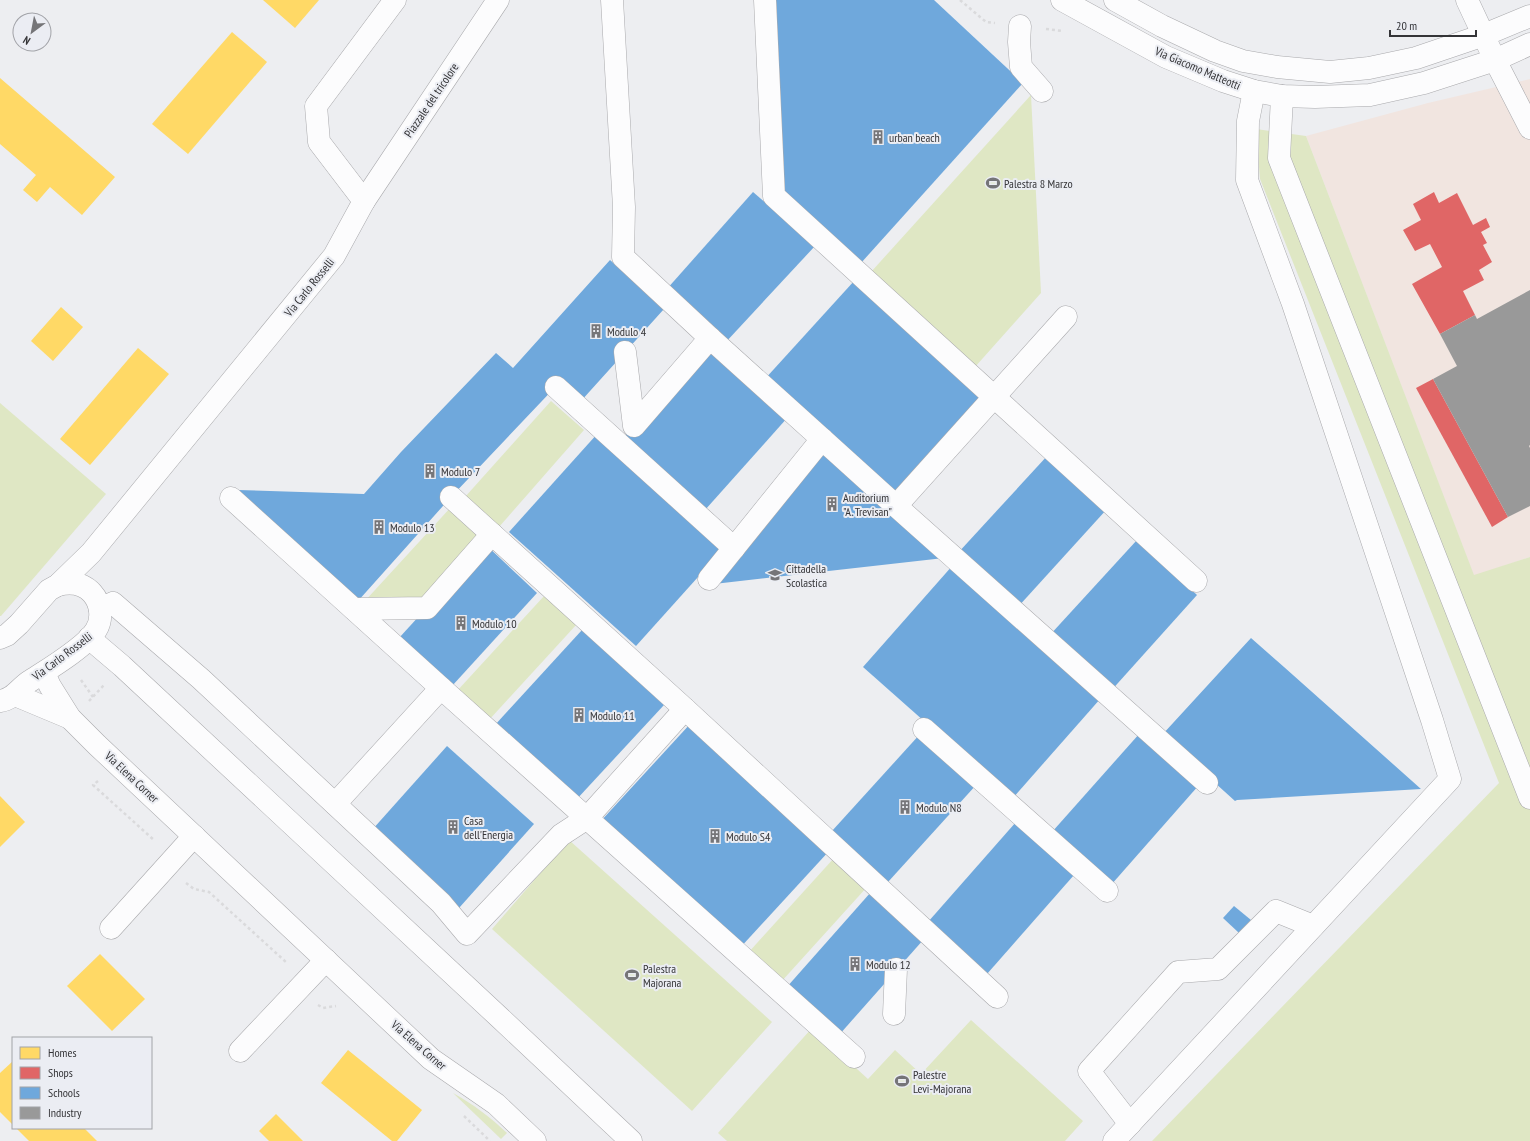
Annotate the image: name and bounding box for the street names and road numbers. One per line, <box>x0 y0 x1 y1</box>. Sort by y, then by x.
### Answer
street label: Via Giacomo Matteotti <box>1152 43 1243 93</box>
street label: Piazzale del tricolore <box>401 60 461 140</box>
street label: Via Carlo Rosselli <box>280 255 337 320</box>
street label: Via Carlo Rosselli <box>28 629 95 684</box>
street label: Via Elena Corner <box>101 748 163 806</box>
street label: Via Elena Corner <box>388 1016 450 1073</box>

